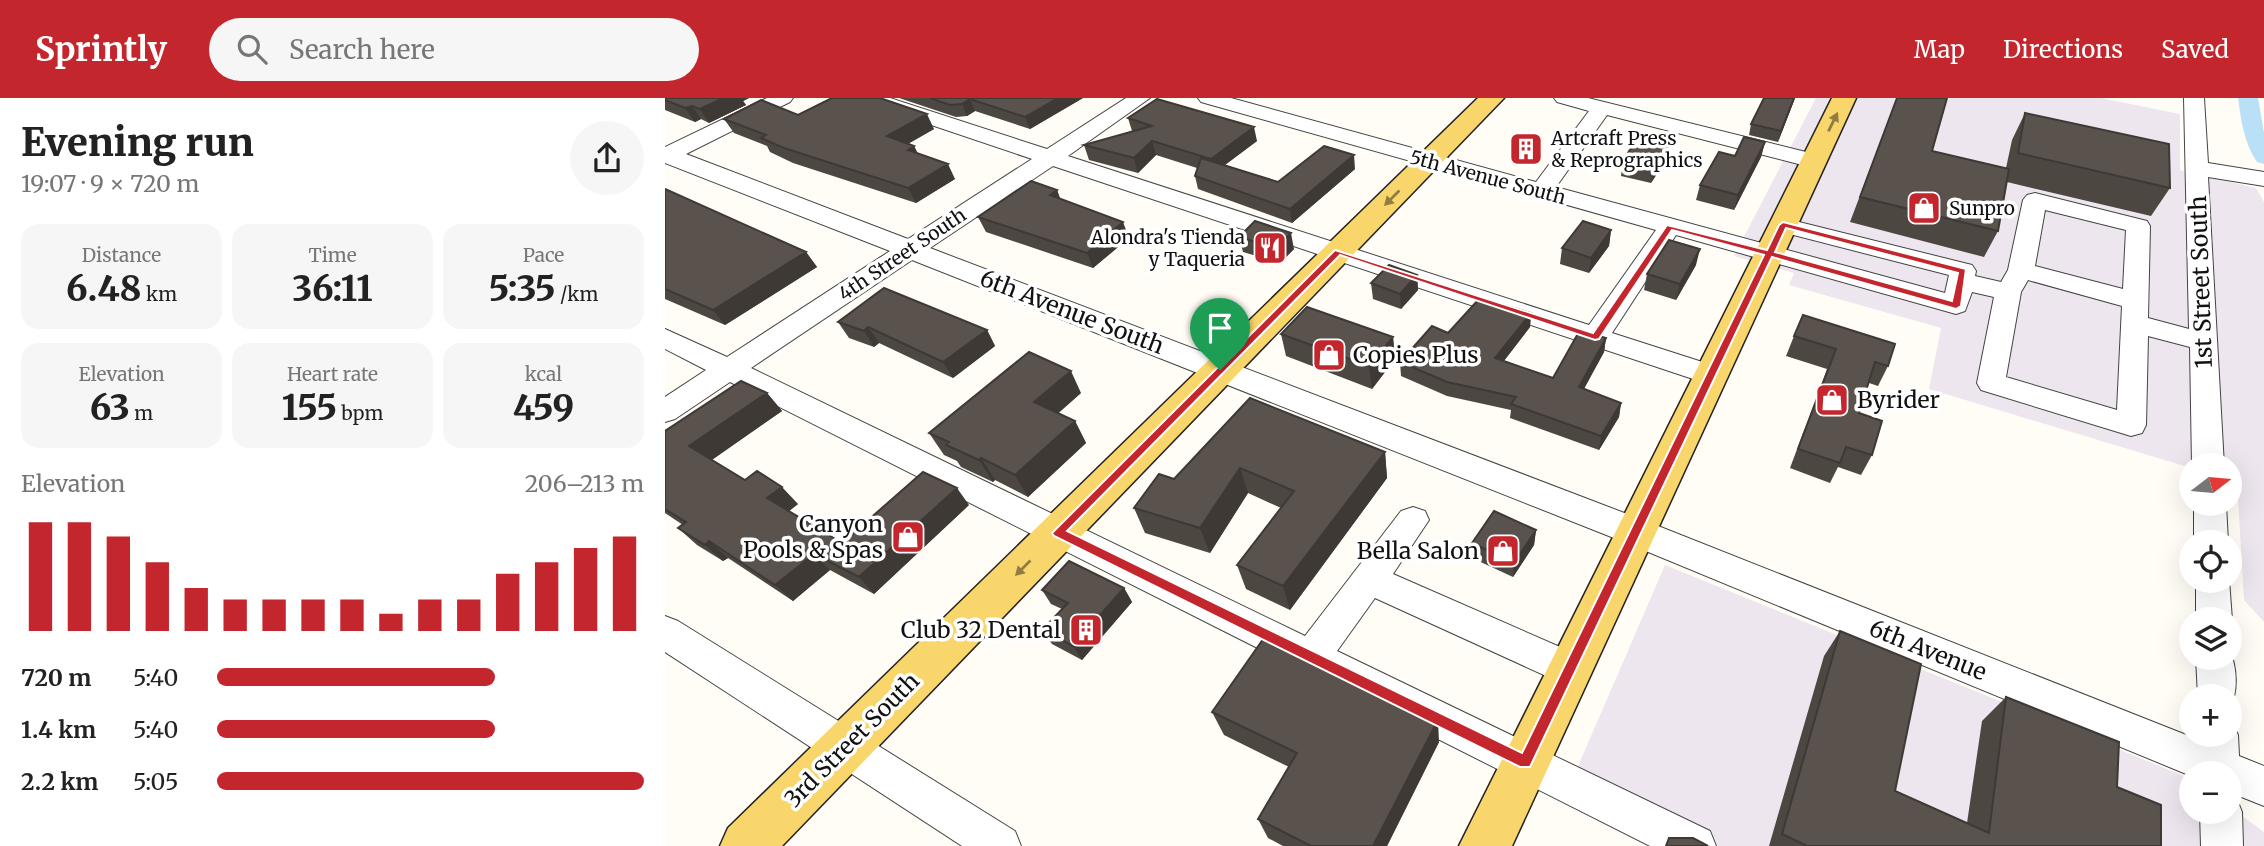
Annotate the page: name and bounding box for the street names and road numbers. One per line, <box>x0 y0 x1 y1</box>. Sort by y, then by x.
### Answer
street label: 5th Avenue South <box>1408 145 1569 209</box>
street label: 1st Street South <box>2183 195 2218 369</box>
street label: 4th Street South <box>834 202 971 306</box>
street label: 6th Avenue South <box>976 263 1168 360</box>
street label: 6th Avenue <box>1865 613 1991 686</box>
street label: 3rd Street South <box>778 666 925 813</box>

